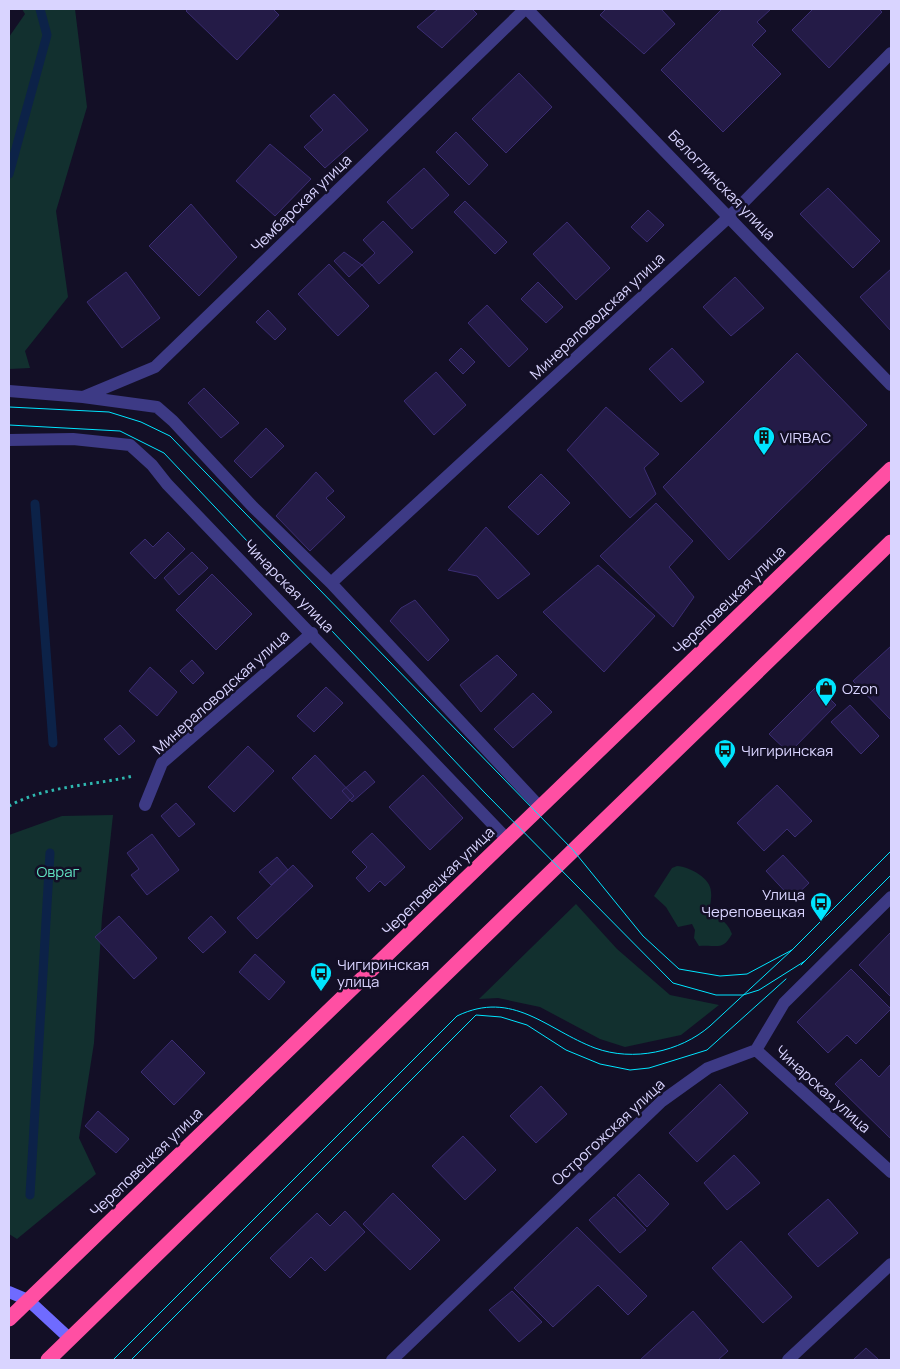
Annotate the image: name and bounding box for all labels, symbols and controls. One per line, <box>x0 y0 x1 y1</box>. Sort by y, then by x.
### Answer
street label: Белоглинская улица <box>664 125 780 245</box>
street label: Чембарская улица <box>246 149 356 257</box>
street label: Минераловодская улица <box>525 248 669 384</box>
building icon: VIRBAC <box>752 425 776 456</box>
place label: VIRBAC <box>780 427 831 448</box>
street label: Чинарская улица <box>239 535 339 637</box>
street label: Череповецкая улица <box>668 541 790 659</box>
street label: Минераловодская улица <box>148 625 294 759</box>
shop icon: Ozon <box>814 676 838 707</box>
place label: Ozon <box>842 678 878 699</box>
bus stop icon: Чигиринская <box>713 738 737 769</box>
place label: Чигиринская <box>741 740 833 761</box>
street label: Череповецкая улица <box>377 822 499 940</box>
park label: Овраг <box>36 861 80 882</box>
place label: Улица Череповецкая <box>701 884 805 922</box>
bus stop icon: Улица Череповецкая <box>809 891 833 922</box>
place label: Чигиринская улица <box>337 954 429 992</box>
bus stop icon: Чигиринская улица <box>309 961 333 992</box>
street label: Чинарская улица <box>771 1040 875 1138</box>
street label: Острогожская улица <box>547 1074 669 1190</box>
street label: Череповецкая улица <box>85 1103 207 1221</box>

